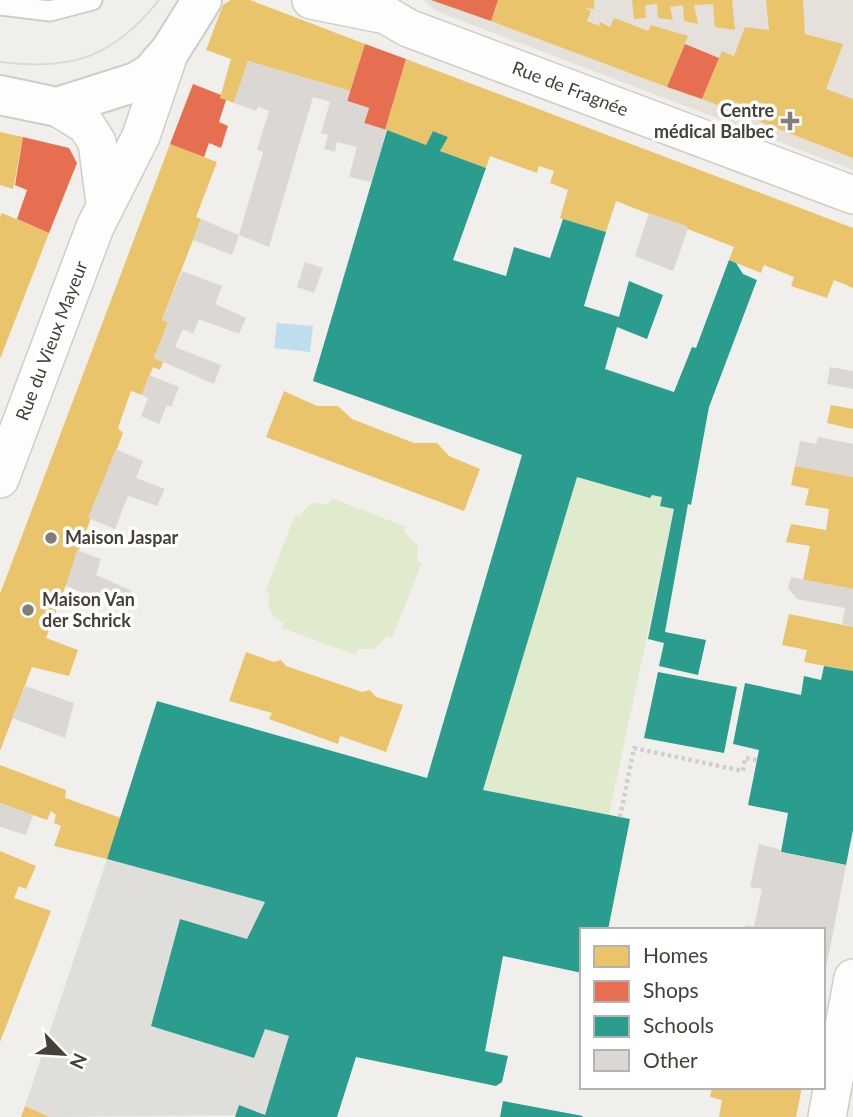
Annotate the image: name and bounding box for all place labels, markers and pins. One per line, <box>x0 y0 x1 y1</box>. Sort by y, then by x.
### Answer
place label: Centre médical Balbec <box>654 99 774 142</box>
marker: Centre médical Balbec <box>780 111 800 131</box>
place label: Maison Jaspar <box>65 526 179 548</box>
marker: Maison Jaspar <box>43 530 59 546</box>
place label: Maison Van der Schrick <box>42 588 135 631</box>
marker: Maison Van der Schrick <box>20 602 36 618</box>

